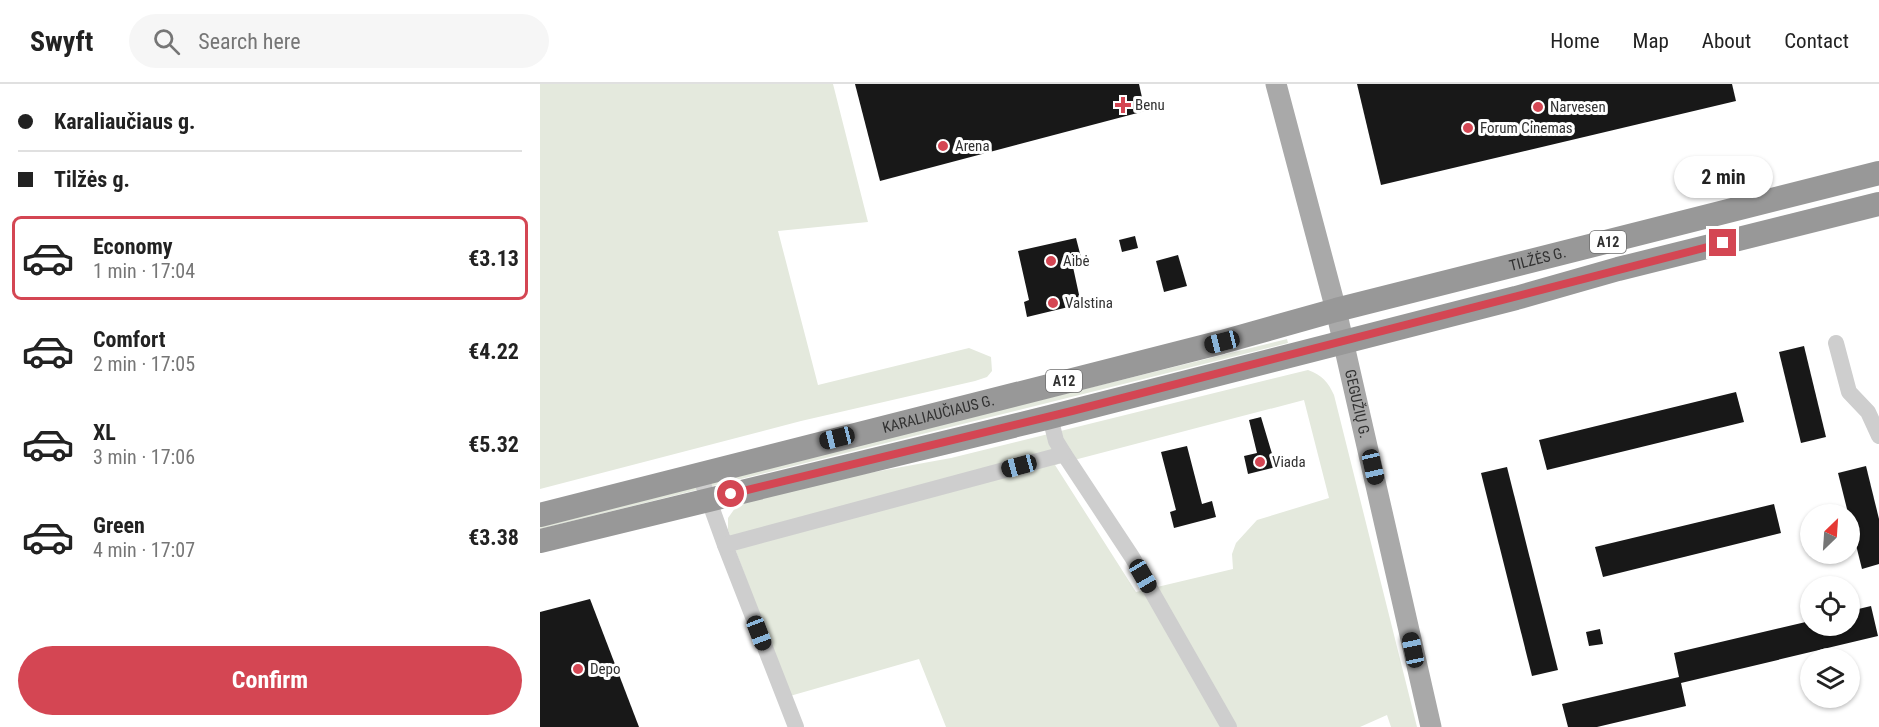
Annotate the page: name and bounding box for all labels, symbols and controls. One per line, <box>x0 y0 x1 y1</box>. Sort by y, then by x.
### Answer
search box <box>129 14 549 68</box>
text: Swyft <box>30 25 93 58</box>
icon: search <box>150 25 183 58</box>
text: Search here <box>198 29 301 54</box>
text: Home <box>1550 29 1600 53</box>
text: Map <box>1633 29 1669 53</box>
text: About <box>1702 29 1751 53</box>
text: Contact <box>1784 29 1849 53</box>
place label: Benu <box>1135 96 1165 114</box>
marker: Benu <box>1116 98 1130 112</box>
place label: Narvesen <box>1550 98 1606 116</box>
marker: Narvesen <box>1531 100 1545 114</box>
text: Karaliaučiaus g. <box>54 109 196 134</box>
place label: Forum Cinemas <box>1480 119 1573 137</box>
marker: Forum Cinemas <box>1461 121 1475 135</box>
place label: Arena <box>955 137 990 155</box>
marker: Arena <box>936 139 950 153</box>
callout: 2 min <box>1674 156 1772 198</box>
text: 2 min <box>1701 165 1746 189</box>
text: Tilžės g. <box>54 167 130 192</box>
route end <box>1709 229 1736 256</box>
icon: car <box>21 231 75 285</box>
road number: A12 <box>1590 231 1626 253</box>
text: Economy <box>93 234 173 259</box>
street label: TILŽĖS G. <box>1507 243 1568 275</box>
text: €3.13 <box>468 246 519 271</box>
place label: Aibė <box>1063 252 1090 270</box>
marker: Aibė <box>1044 254 1058 268</box>
text: 1 min · 17:04 <box>93 259 195 283</box>
place label: Valstina <box>1065 294 1113 312</box>
marker: Valstina <box>1046 296 1060 310</box>
icon: car <box>21 324 75 378</box>
text: Comfort <box>93 327 166 352</box>
car <box>1202 329 1242 355</box>
text: €4.22 <box>468 339 519 364</box>
text: 2 min · 17:05 <box>93 352 195 376</box>
street label: GEGUŽIŲ G. <box>1341 368 1374 440</box>
road number: A12 <box>1046 370 1082 392</box>
street label: KARALIAUČIAUS G. <box>880 391 996 437</box>
icon: car <box>21 417 75 471</box>
text: XL <box>93 420 116 445</box>
car <box>817 425 857 451</box>
text: €5.32 <box>468 432 519 457</box>
text: 3 min · 17:06 <box>93 445 195 469</box>
car <box>1360 447 1386 487</box>
car <box>999 453 1039 479</box>
place label: Viada <box>1272 453 1306 471</box>
marker: Viada <box>1253 455 1267 469</box>
route start <box>717 480 744 507</box>
north arrow <box>1800 504 1860 564</box>
map controls <box>1800 504 1860 708</box>
icon: car <box>21 510 75 564</box>
text: Green <box>93 513 145 538</box>
text: €3.38 <box>468 525 519 550</box>
text: 4 min · 17:07 <box>93 538 195 562</box>
car <box>1126 556 1160 596</box>
button: locate <box>1800 576 1860 636</box>
car <box>744 613 774 653</box>
car <box>1400 631 1426 669</box>
button: Confirm <box>18 646 522 715</box>
button: layers <box>1800 648 1860 708</box>
place label: Depo <box>590 660 621 678</box>
marker: Depo <box>571 662 585 676</box>

